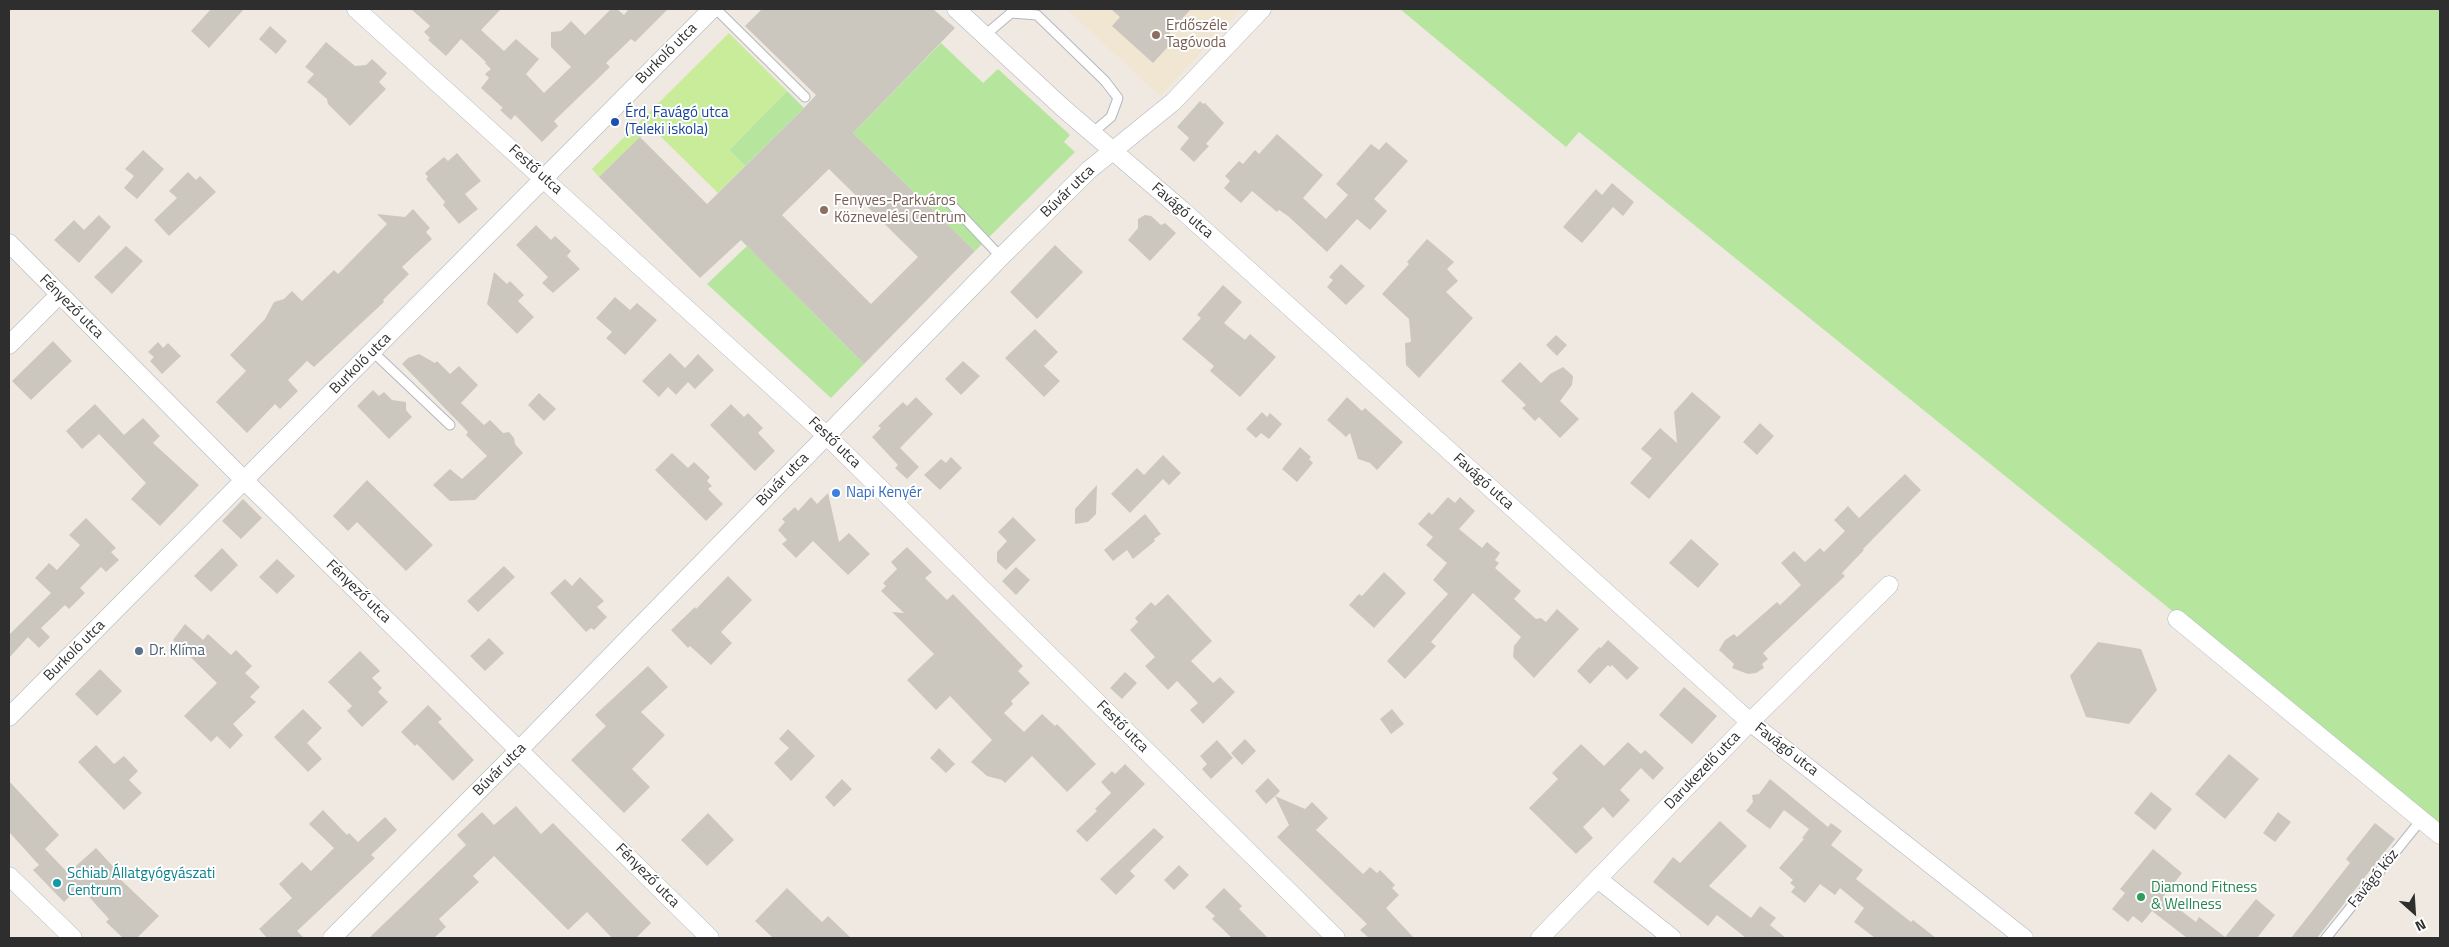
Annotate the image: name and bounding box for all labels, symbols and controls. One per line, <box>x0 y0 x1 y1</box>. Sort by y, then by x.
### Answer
place label: Erdőszéle Tagóvoda <box>1166 17 1228 52</box>
street label: Burkoló utca <box>633 20 701 88</box>
marker: Erdőszéle Tagóvoda <box>1150 29 1162 41</box>
place label: Érd, Favágó utca (Teleki iskola) <box>625 104 729 139</box>
marker: Érd, Favágó utca (Teleki iskola) <box>609 116 621 128</box>
street label: Festő utca <box>504 141 566 199</box>
street label: Búvár utca <box>1037 162 1099 222</box>
street label: Favágó utca <box>1148 179 1216 243</box>
place label: Fenyves-Parkváros Köznevelési Centrum <box>834 192 966 227</box>
marker: Fenyves-Parkváros Köznevelési Centrum <box>818 204 830 216</box>
street label: Fényező utca <box>35 271 107 343</box>
street label: Burkoló utca <box>327 330 395 398</box>
street label: Festő utca <box>804 414 864 472</box>
street label: Búvár utca <box>753 449 813 511</box>
street label: Favágó utca <box>1449 450 1517 514</box>
place label: Napi Kenyér <box>846 484 922 502</box>
marker: Napi Kenyér <box>830 487 842 499</box>
street label: Fényező utca <box>322 557 394 627</box>
street label: Burkoló utca <box>41 617 109 685</box>
place label: Dr. Klíma <box>149 642 205 660</box>
marker: Dr. Klíma <box>133 645 145 657</box>
street label: Festő utca <box>1092 697 1152 757</box>
street label: Favágó utca <box>1751 720 1821 780</box>
street label: Darukezelő utca <box>1661 728 1745 814</box>
street label: Búvár utca <box>470 740 530 800</box>
street label: Fényező utca <box>611 840 683 912</box>
street label: Favágó köz <box>2345 846 2403 912</box>
place label: Schiab Állatgyógyászati Centrum <box>67 865 215 900</box>
marker: Schiab Állatgyógyászati Centrum <box>51 877 63 889</box>
place label: Diamond Fitness & Wellness <box>2151 879 2257 914</box>
north arrow <box>2389 887 2439 937</box>
marker: Diamond Fitness & Wellness <box>2135 891 2147 903</box>
text: N <box>2412 914 2430 937</box>

